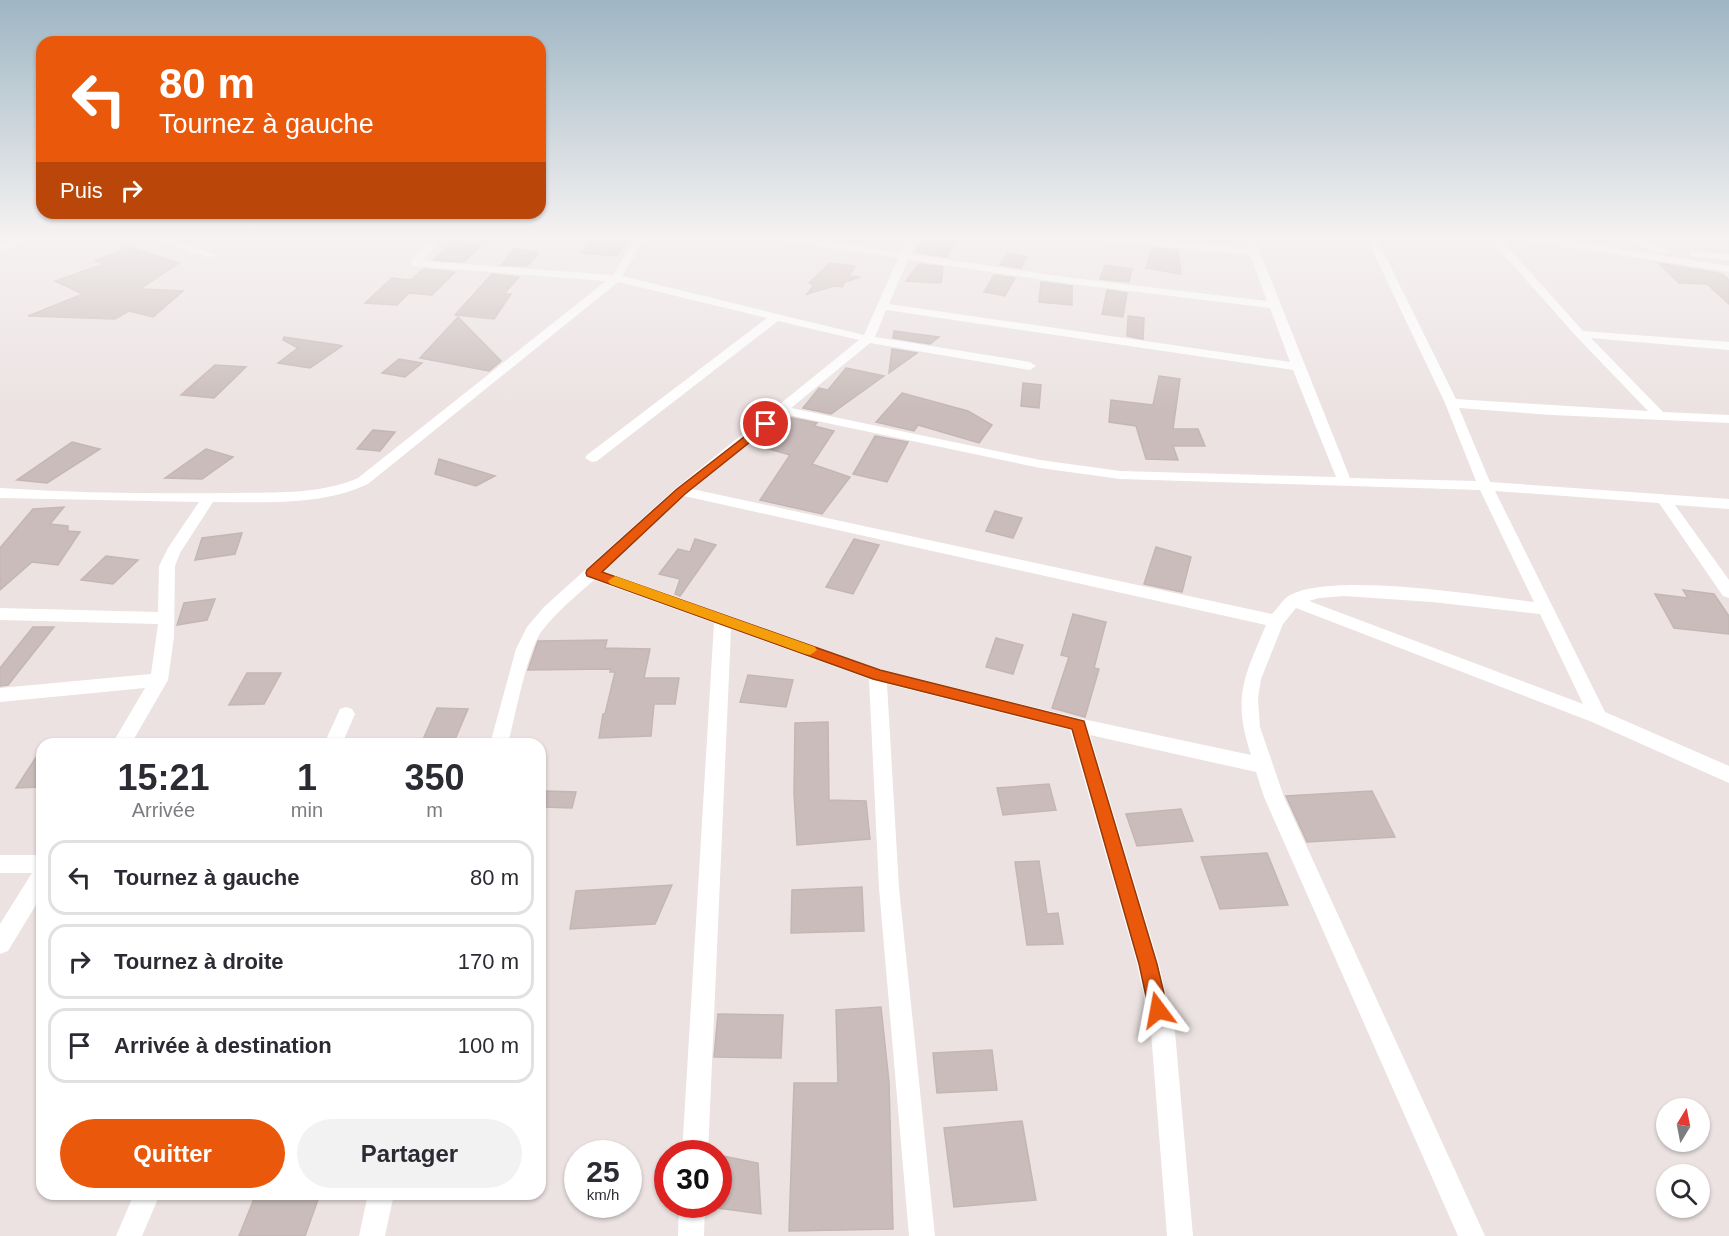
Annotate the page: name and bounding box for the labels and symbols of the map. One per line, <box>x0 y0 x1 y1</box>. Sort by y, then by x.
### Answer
pin <box>740 398 791 449</box>
position arrow <box>1126 978 1190 1042</box>
north arrow <box>1656 1098 1710 1152</box>
speed limit sign: 30 <box>654 1140 732 1218</box>

